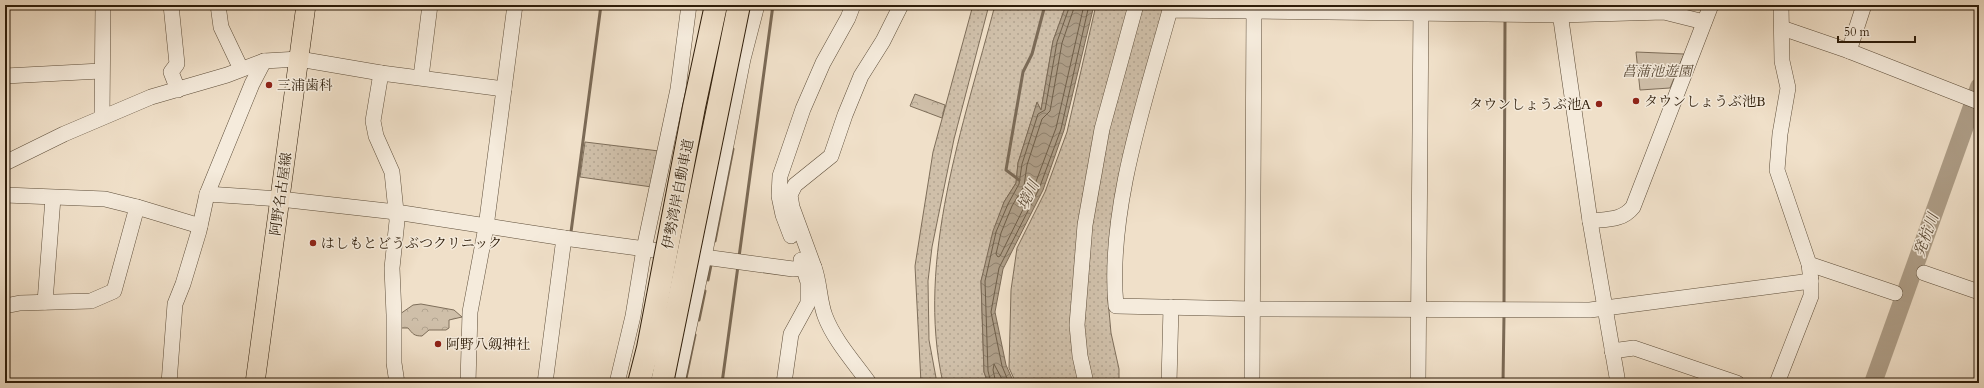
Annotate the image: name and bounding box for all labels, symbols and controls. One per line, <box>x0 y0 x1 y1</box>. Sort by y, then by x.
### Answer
scale bar <box>1838 18 1915 44</box>
text: 50 m <box>1844 24 1871 40</box>
park label: 菖蒲池遊園 <box>1622 62 1694 81</box>
place label: 三浦歯科 <box>277 76 333 95</box>
marker: 三浦歯科 <box>264 80 274 90</box>
place label: タウンしょうぶ池B <box>1644 92 1766 111</box>
place label: タウンしょうぶ池A <box>1469 95 1591 114</box>
marker: タウンしょうぶ池B <box>1631 96 1641 106</box>
marker: タウンしょうぶ池A <box>1594 99 1604 109</box>
street label: 伊勢湾岸自動車道 <box>658 137 698 251</box>
street label: 阿野名古屋線 <box>266 151 296 237</box>
water label: 境川 <box>1012 175 1044 213</box>
water label: 発杭川 <box>1909 209 1944 260</box>
place label: はしもとどうぶつクリニック <box>321 234 502 253</box>
marker: はしもとどうぶつクリニック <box>308 238 318 248</box>
place label: 阿野八剱神社 <box>446 335 530 354</box>
marker: 阿野八剱神社 <box>433 339 443 349</box>

